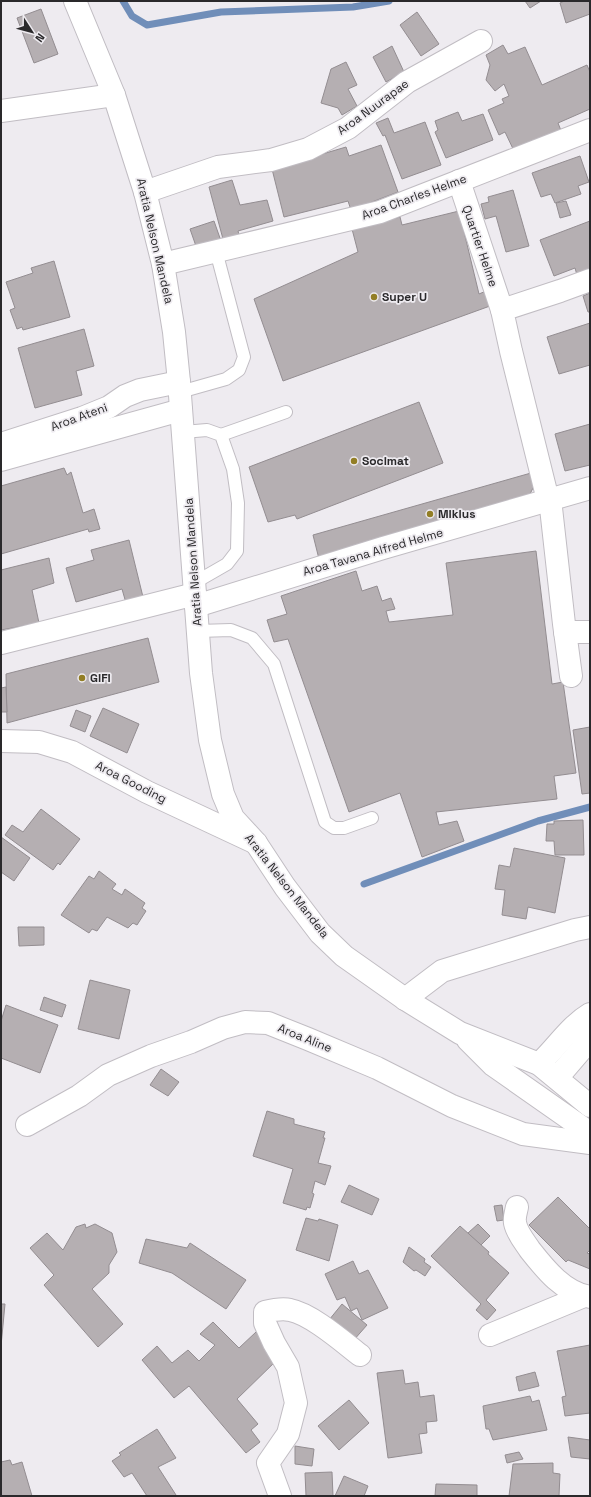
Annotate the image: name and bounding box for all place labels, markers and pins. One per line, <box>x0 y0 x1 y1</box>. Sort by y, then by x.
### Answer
place label: Super U <box>382 289 427 305</box>
marker: Super U <box>369 292 379 302</box>
place label: Socimat <box>362 453 409 469</box>
marker: Socimat <box>349 456 359 466</box>
place label: Miklus <box>438 506 475 522</box>
marker: Miklus <box>425 509 435 519</box>
place label: GiFi <box>90 670 111 686</box>
marker: GiFi <box>77 673 87 683</box>

